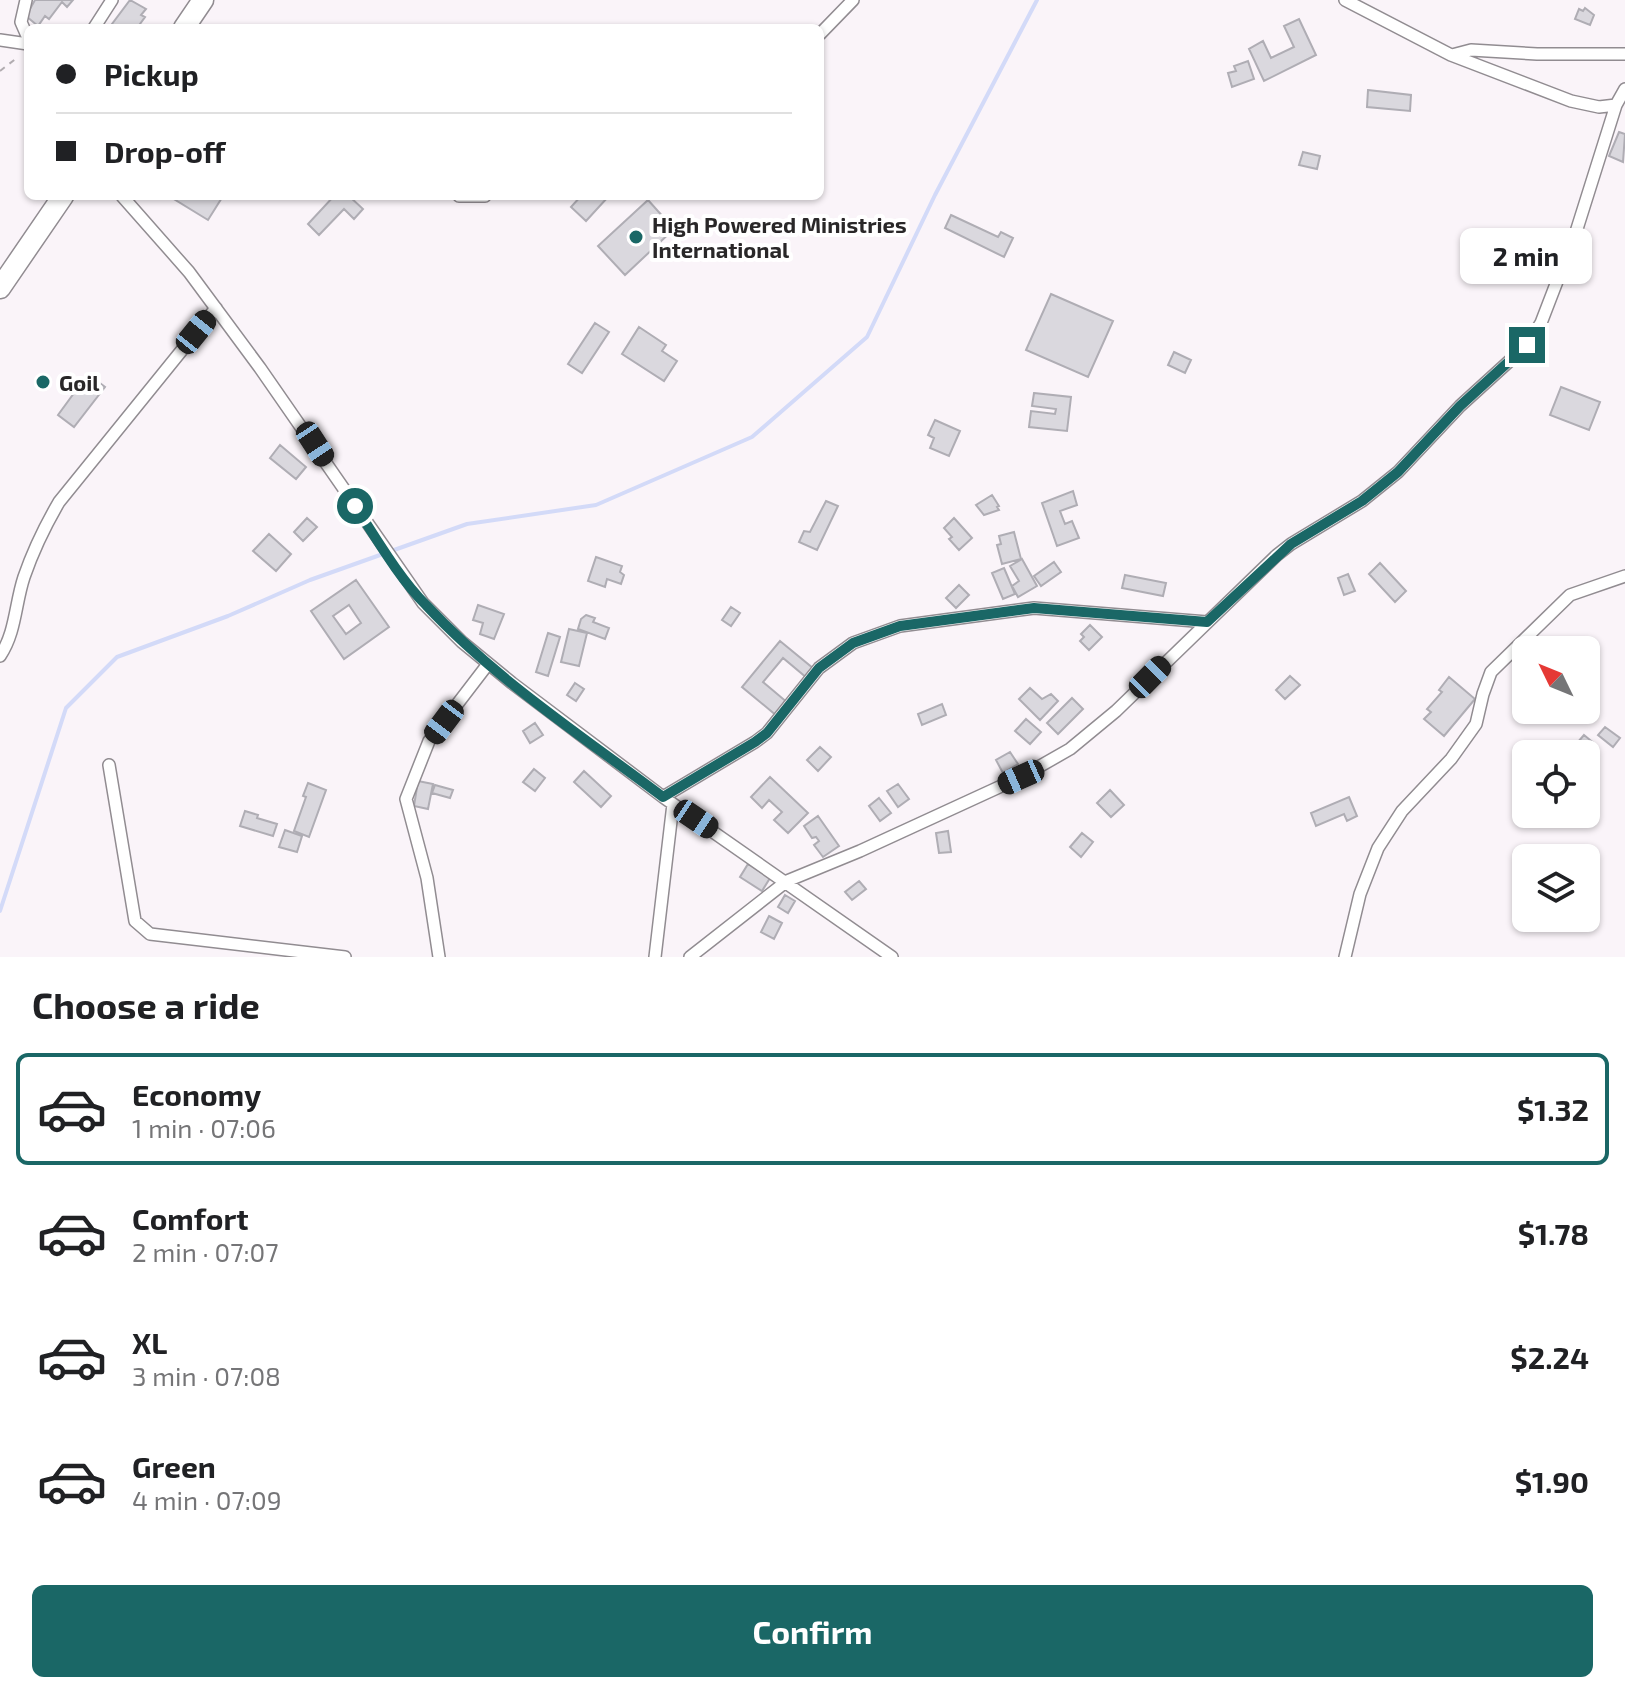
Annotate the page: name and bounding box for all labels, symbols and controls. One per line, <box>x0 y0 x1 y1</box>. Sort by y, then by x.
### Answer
text: Pickup <box>104 56 199 92</box>
text: Drop-off <box>104 133 226 169</box>
place label: High Powered Ministries International <box>652 211 907 262</box>
marker: High Powered Ministries International <box>627 228 645 246</box>
callout: 2 min <box>1461 229 1593 285</box>
text: 2 min <box>1493 240 1559 271</box>
car <box>172 306 220 358</box>
route end <box>1509 327 1545 363</box>
place label: Goil <box>59 369 100 395</box>
marker: Goil <box>34 373 52 391</box>
car <box>292 417 338 471</box>
route start <box>337 488 373 524</box>
north arrow <box>1512 636 1600 724</box>
map controls <box>1512 636 1600 932</box>
car <box>1125 652 1175 702</box>
car <box>420 696 468 748</box>
button: locate <box>1512 740 1600 828</box>
car <box>994 756 1048 798</box>
car <box>669 796 723 842</box>
button: layers <box>1512 844 1600 932</box>
text: Choose a ride <box>32 983 260 1026</box>
icon: car <box>36 1073 108 1145</box>
text: Economy <box>132 1076 261 1112</box>
text: $1.32 <box>1517 1091 1589 1127</box>
text: 1 min · 07:06 <box>132 1112 276 1143</box>
icon: car <box>36 1197 108 1269</box>
text: Comfort <box>132 1200 249 1236</box>
text: $1.78 <box>1518 1215 1589 1251</box>
text: 2 min · 07:07 <box>132 1236 279 1267</box>
icon: car <box>36 1321 108 1393</box>
text: XL <box>132 1324 167 1360</box>
text: $2.24 <box>1510 1339 1589 1375</box>
text: 3 min · 07:08 <box>132 1360 281 1391</box>
icon: car <box>36 1445 108 1517</box>
text: Green <box>132 1448 216 1484</box>
text: $1.90 <box>1515 1463 1589 1499</box>
text: 4 min · 07:09 <box>132 1484 282 1515</box>
button: Confirm <box>32 1585 1593 1677</box>

